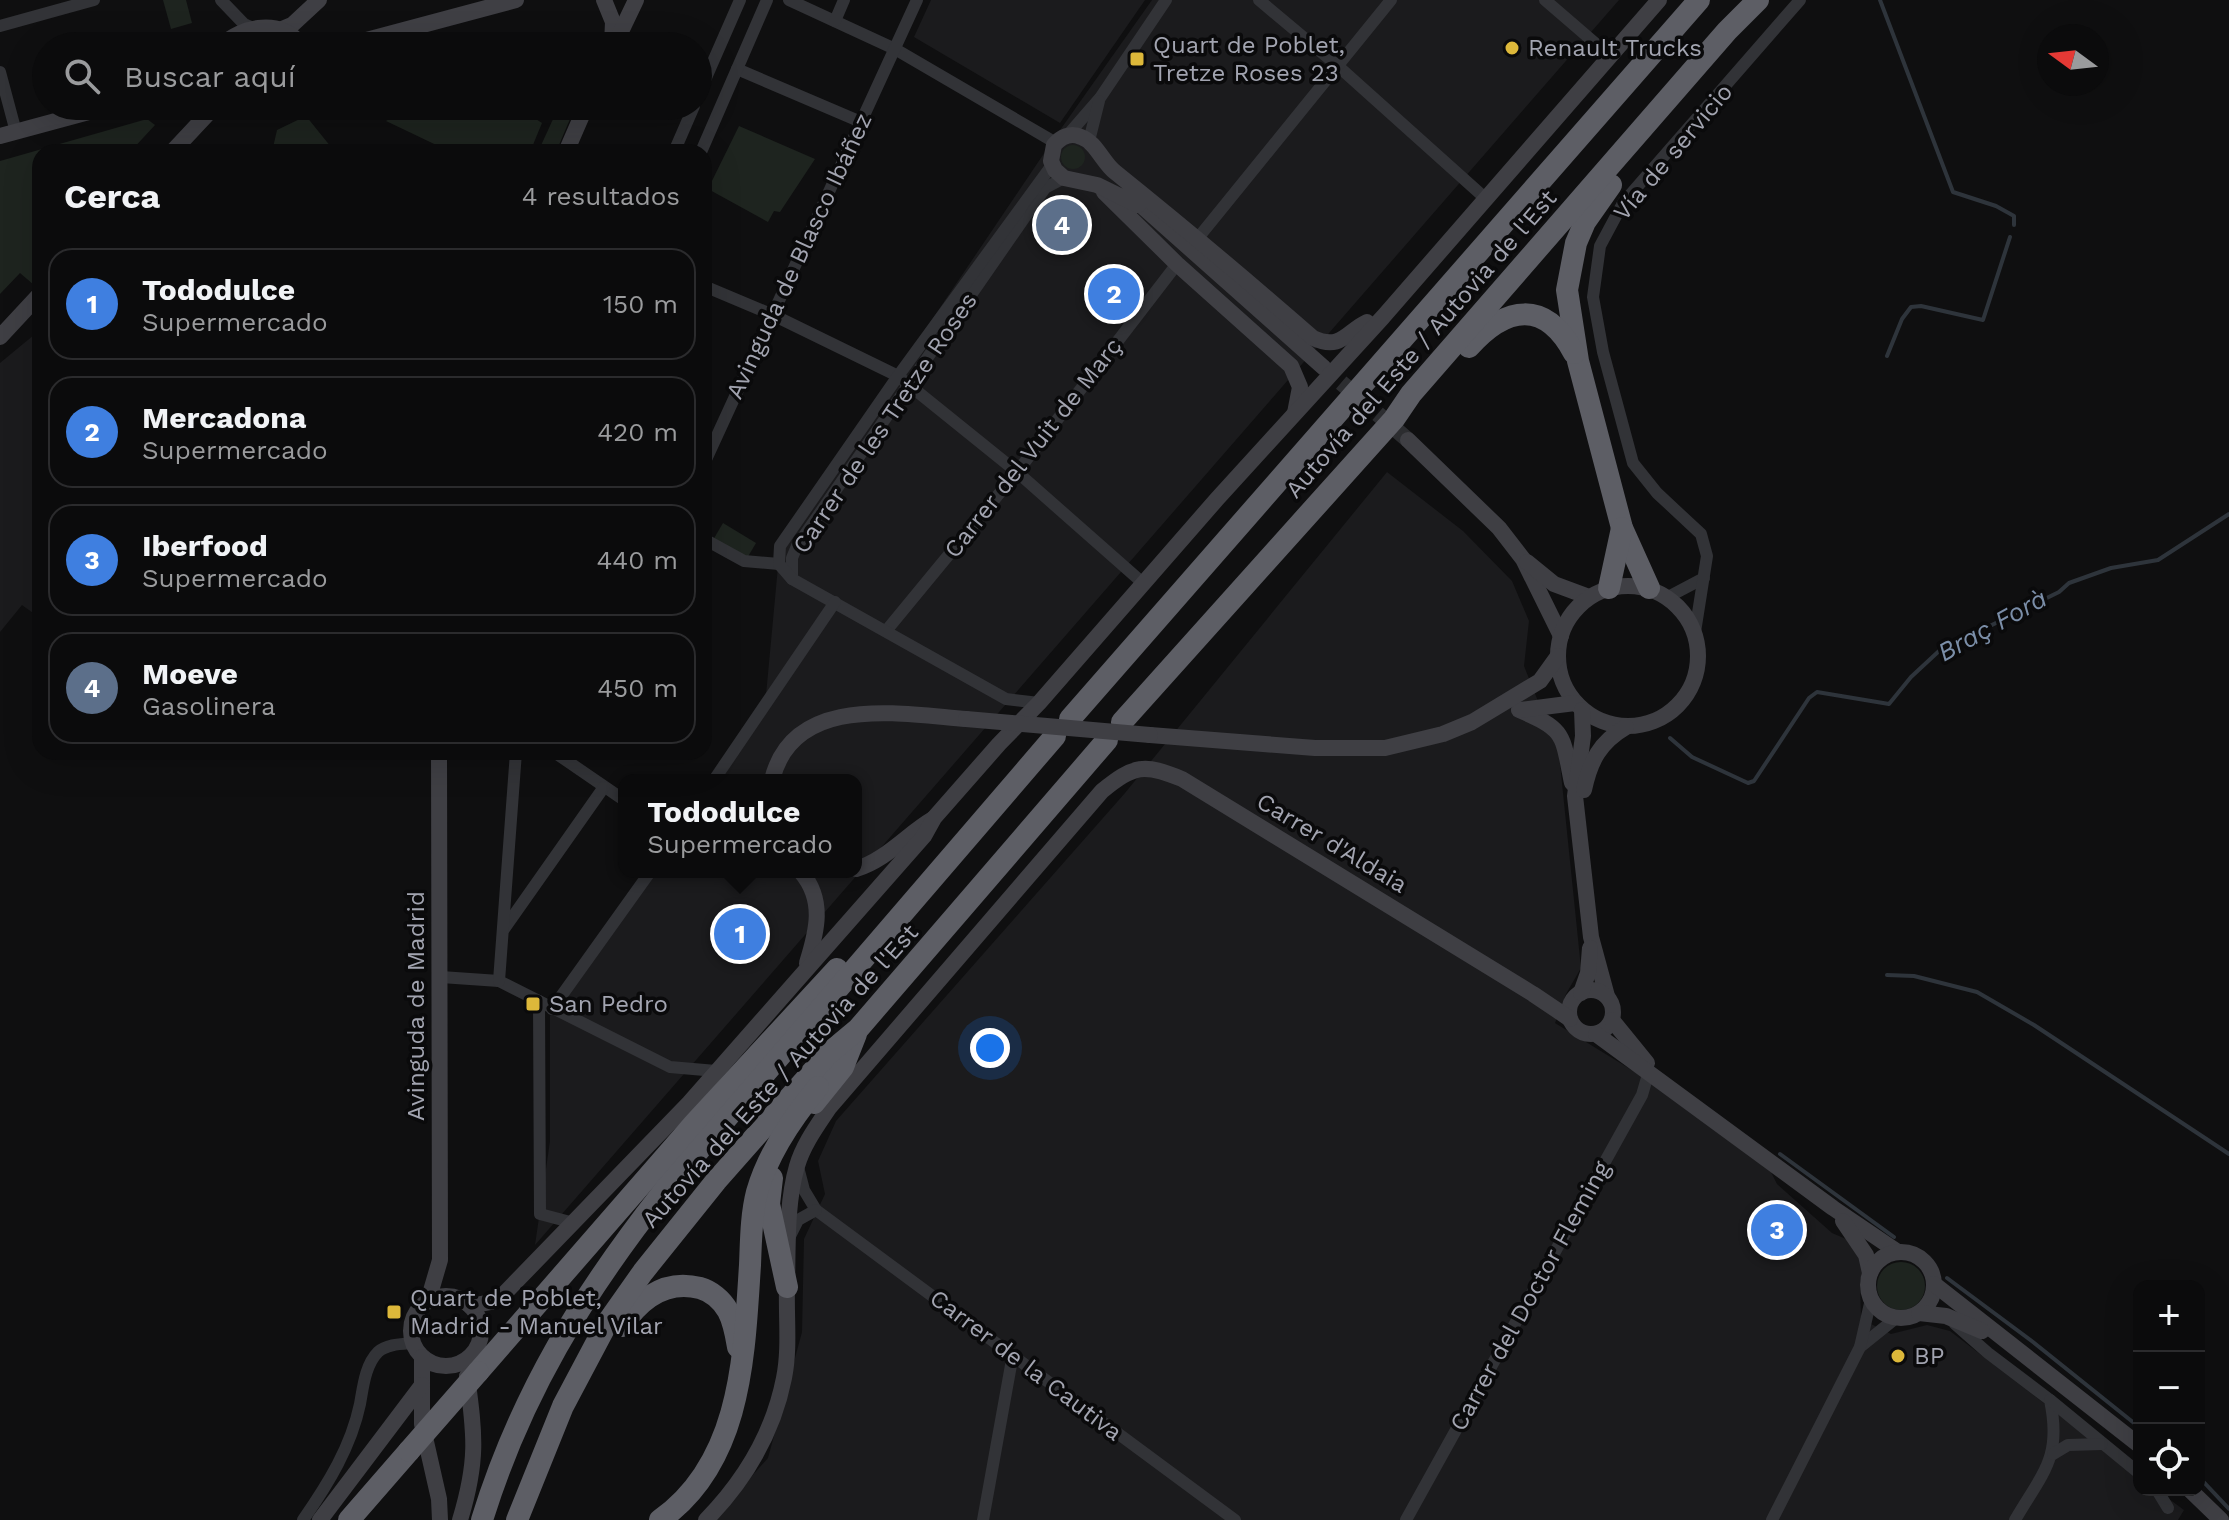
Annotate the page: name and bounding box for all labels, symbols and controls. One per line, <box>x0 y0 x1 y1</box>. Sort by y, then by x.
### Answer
north arrow <box>2037 24 2109 96</box>
place label: Quart de Poblet, Tretze Roses 23 <box>1153 31 1345 87</box>
search box <box>32 32 712 120</box>
place label: Renault Trucks <box>1528 34 1702 62</box>
marker: Renault Trucks <box>1503 39 1521 57</box>
marker: Quart de Poblet, Tretze Roses 23 <box>1128 50 1146 68</box>
icon: search <box>60 54 104 98</box>
text: Buscar aquí <box>124 59 296 94</box>
street label: Vía de servicio <box>1608 78 1738 226</box>
street label: Avinguda de Blasco Ibáñez <box>720 109 878 403</box>
text: Cerca <box>64 176 160 216</box>
text: 4 resultados <box>522 181 680 211</box>
street label: Autovía del Este / Autovia de l'Est <box>1280 184 1562 504</box>
pin: 4 <box>1036 195 1088 255</box>
pin: 2 <box>1088 264 1140 324</box>
text: Tododulce <box>142 272 295 307</box>
street label: Carrer de les Tretze Roses <box>787 287 983 559</box>
text: 1 <box>86 289 98 319</box>
text: 150 m <box>603 289 678 319</box>
text: Supermercado <box>142 307 328 337</box>
street label: Carrer del Vuit de Març <box>938 332 1128 564</box>
text: Mercadona <box>142 400 306 435</box>
text: 2 <box>84 417 100 447</box>
text: 420 m <box>597 417 678 447</box>
text: Supermercado <box>142 435 328 465</box>
text: Iberfood <box>142 528 268 563</box>
text: 3 <box>84 545 100 575</box>
text: 440 m <box>596 545 678 575</box>
text: Supermercado <box>142 563 328 593</box>
water label: Braç Forà <box>1932 583 2052 667</box>
text: Moeve <box>142 656 238 691</box>
text: 4 <box>84 673 100 703</box>
text: 450 m <box>597 673 678 703</box>
text: Gasolinera <box>142 691 276 721</box>
popup <box>618 774 862 878</box>
street label: Carrer d'Aldaia <box>1252 787 1412 899</box>
text: Tododulce <box>647 794 800 829</box>
text: Supermercado <box>647 829 833 859</box>
street label: Avinguda de Madrid <box>402 891 430 1121</box>
pin: 1 <box>714 904 766 964</box>
street label: Autovía del Este / Autovia de l'Est <box>636 918 924 1234</box>
place label: San Pedro <box>549 990 668 1018</box>
marker: San Pedro <box>524 995 542 1013</box>
your location <box>970 1028 1010 1068</box>
street label: Carrer del Doctor Fleming <box>1444 1156 1616 1436</box>
pin: 3 <box>1751 1200 1803 1260</box>
map controls <box>2133 1280 2205 1496</box>
button: + <box>2133 1280 2205 1352</box>
place label: Quart de Poblet, Madrid - Manuel Vilar <box>410 1284 663 1340</box>
street label: Carrer de la Cautiva <box>924 1284 1128 1446</box>
marker: Quart de Poblet, Madrid - Manuel Vilar <box>385 1303 403 1321</box>
place label: BP <box>1914 1342 1944 1370</box>
marker: BP <box>1889 1347 1907 1365</box>
button: − <box>2133 1352 2205 1424</box>
button: locate <box>2133 1424 2205 1496</box>

